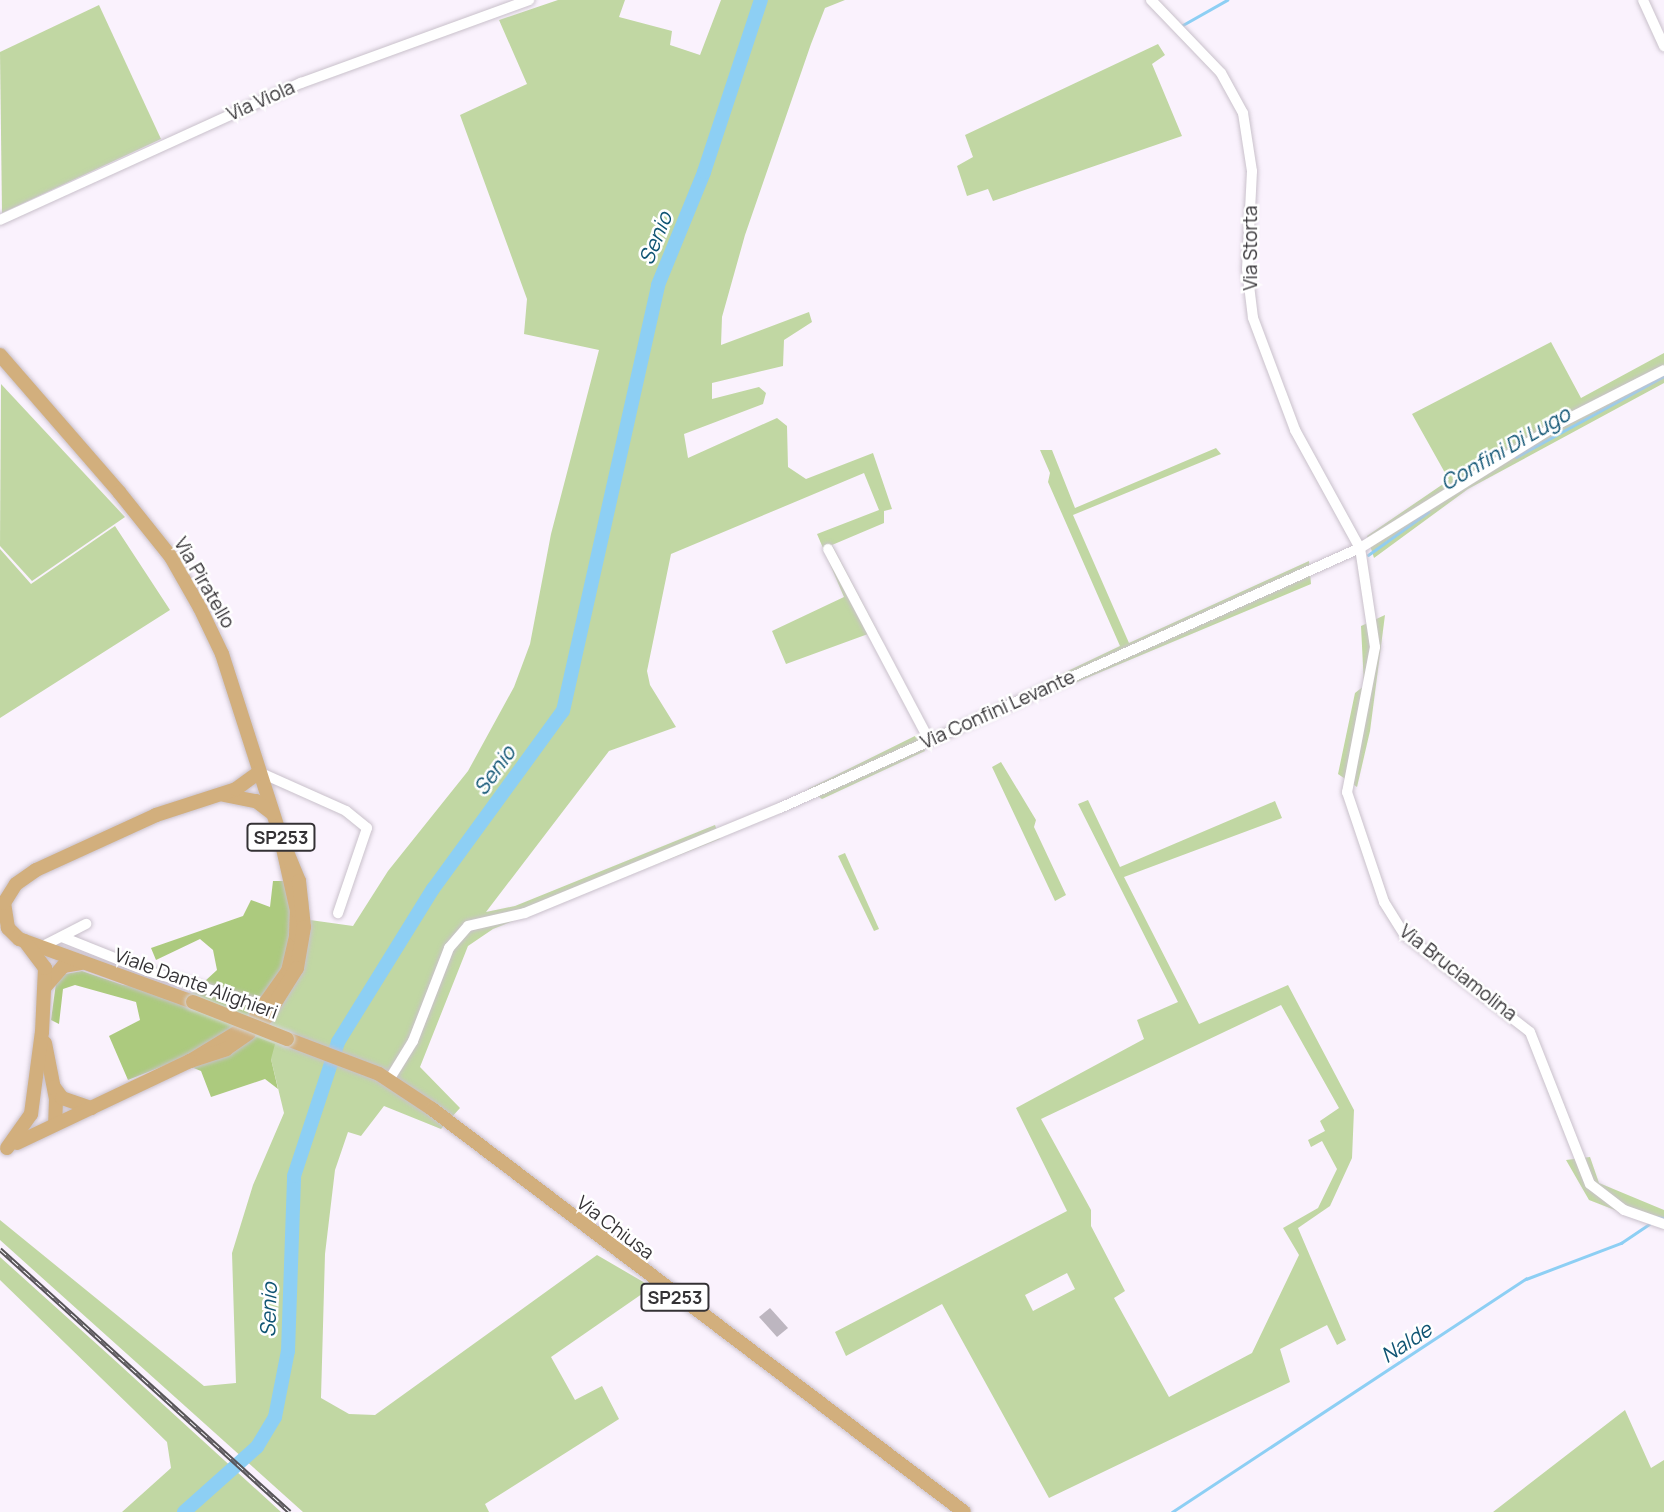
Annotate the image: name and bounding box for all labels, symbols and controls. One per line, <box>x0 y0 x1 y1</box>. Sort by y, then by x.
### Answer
street label: Via Viola <box>224 76 298 126</box>
street label: Via Storta <box>1240 205 1262 291</box>
water label: Senio <box>633 208 677 268</box>
water label: Confini Di Lugo <box>1436 401 1574 495</box>
street label: Via Piratello <box>169 533 239 633</box>
street label: Via Confini Levante <box>917 666 1079 754</box>
water label: Senio <box>468 740 520 800</box>
road number: SP253 <box>246 822 316 852</box>
street label: Via Bruciamolina <box>1395 920 1521 1026</box>
street label: Viale Dante Alighieri <box>111 944 281 1024</box>
street label: Via Chiusa <box>572 1192 658 1264</box>
water label: Senio <box>254 1282 282 1338</box>
road number: SP253 <box>640 1282 710 1312</box>
water label: Nalde <box>1376 1316 1436 1368</box>

